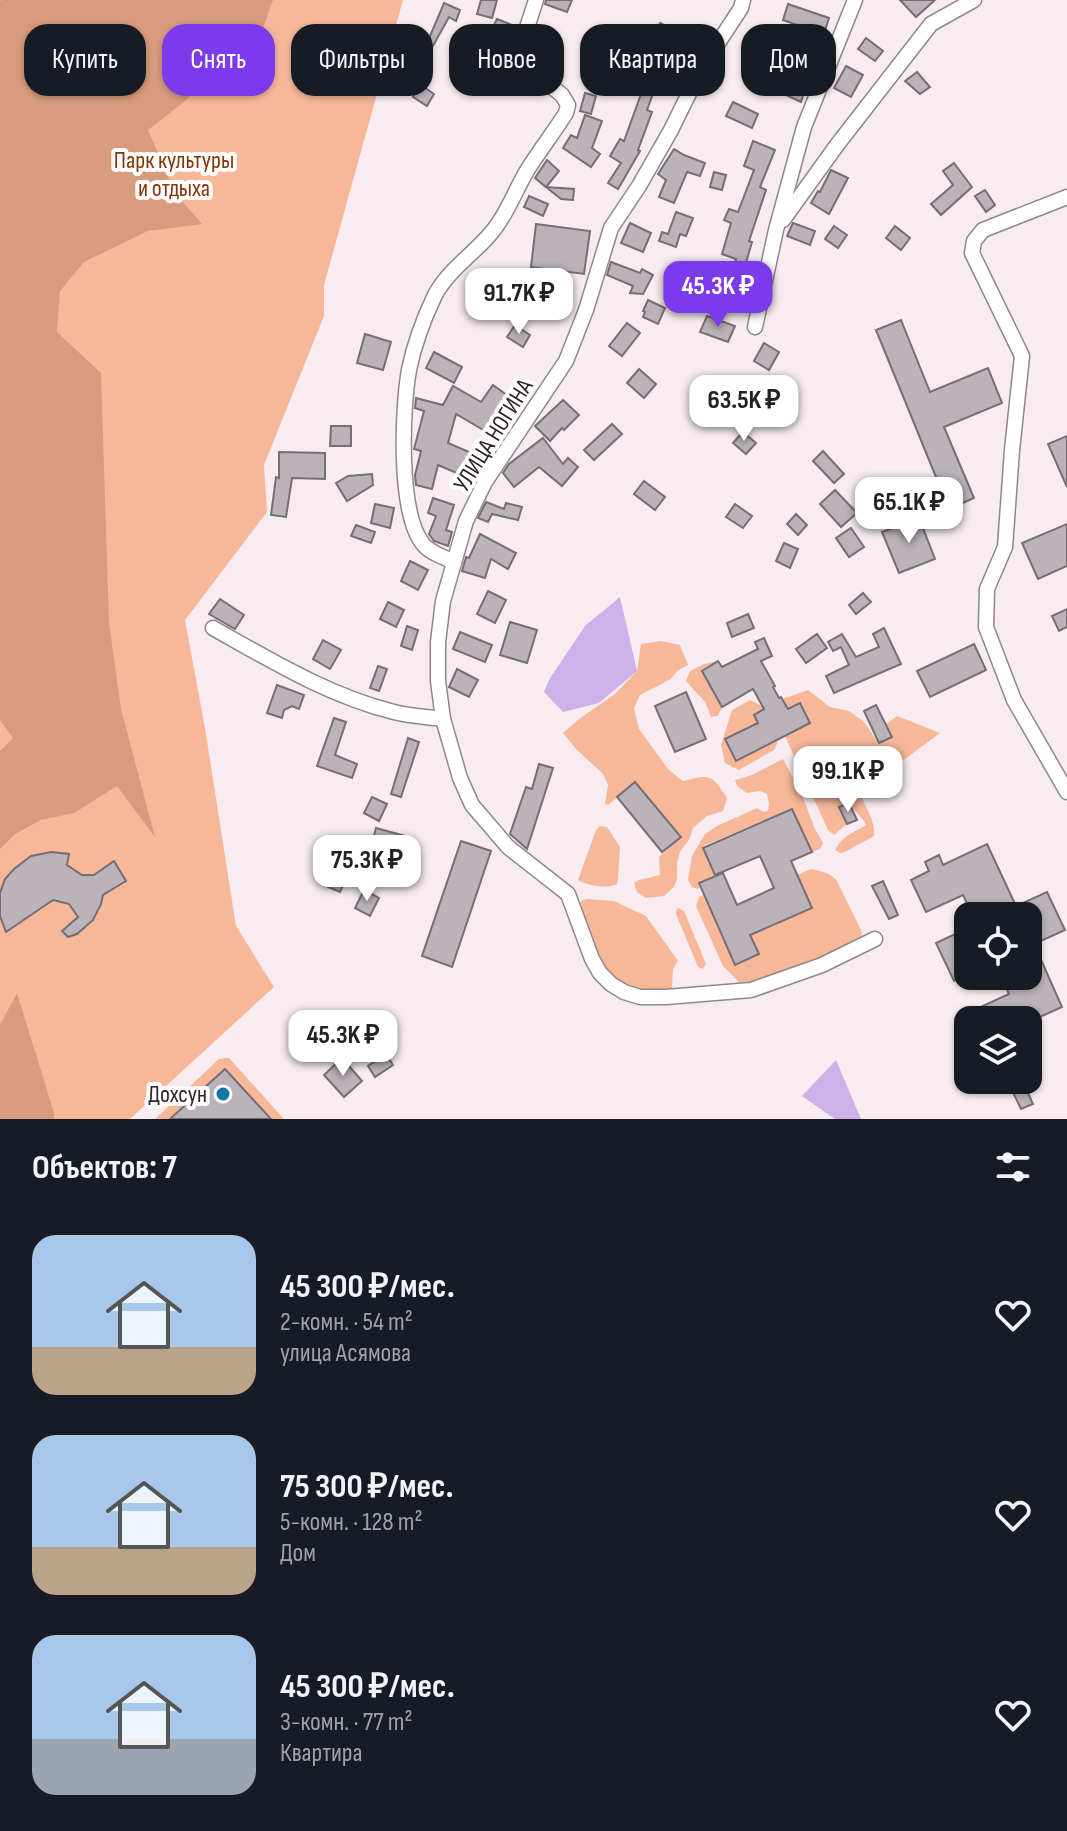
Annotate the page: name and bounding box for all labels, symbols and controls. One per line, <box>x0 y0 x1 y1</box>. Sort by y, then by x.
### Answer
chip: Купить <box>24 24 146 96</box>
chip: Снять <box>162 24 275 96</box>
chip: Фильтры <box>291 24 433 96</box>
chip: Новое <box>449 24 564 96</box>
chip: Квартира <box>580 24 725 96</box>
chip: Дом <box>741 24 836 96</box>
park label: Парк культуры и отдыха <box>114 146 234 203</box>
pin: 45.3K ₽ <box>644 261 792 329</box>
pin: 91.7K ₽ <box>445 268 593 336</box>
text: 45.3K ₽ <box>681 271 755 302</box>
text: 91.7K ₽ <box>483 278 555 309</box>
street label: УЛИЦА НОГИНА <box>447 373 540 497</box>
pin: 63.5K ₽ <box>670 375 818 443</box>
text: 63.5K ₽ <box>707 385 781 416</box>
pin: 65.1K ₽ <box>835 477 983 545</box>
text: 65.1K ₽ <box>873 487 945 518</box>
pin: 99.1K ₽ <box>774 746 922 814</box>
text: 99.1K ₽ <box>812 756 884 787</box>
pin: 75.3K ₽ <box>293 835 441 903</box>
text: 75.3K ₽ <box>331 845 403 876</box>
map controls <box>954 902 1042 1094</box>
button: locate <box>954 902 1042 990</box>
button: layers <box>954 1006 1042 1094</box>
pin: 45.3K ₽ <box>269 1010 417 1078</box>
text: 45.3K ₽ <box>306 1020 380 1051</box>
place label: Дохсун <box>148 1080 207 1109</box>
marker: Дохсун <box>214 1085 232 1103</box>
icon: filters <box>991 1145 1035 1189</box>
text: Объектов: 7 <box>32 1147 177 1188</box>
text: 45 300 ₽/мес. <box>280 1266 455 1307</box>
icon: home <box>96 1267 192 1363</box>
icon: heart <box>991 1293 1035 1337</box>
text: 2-комн. · 54 m² <box>280 1307 413 1338</box>
text: улица Асямова <box>280 1338 411 1369</box>
text: 75 300 ₽/мес. <box>280 1466 454 1507</box>
icon: home <box>96 1467 192 1563</box>
icon: heart <box>991 1493 1035 1537</box>
text: 5-комн. · 128 m² <box>280 1507 423 1538</box>
text: Дом <box>280 1538 316 1569</box>
text: 45 300 ₽/мес. <box>280 1666 455 1707</box>
icon: home <box>96 1667 192 1763</box>
icon: heart <box>991 1693 1035 1737</box>
text: 3-комн. · 77 m² <box>280 1707 412 1738</box>
text: Квартира <box>280 1738 363 1769</box>

